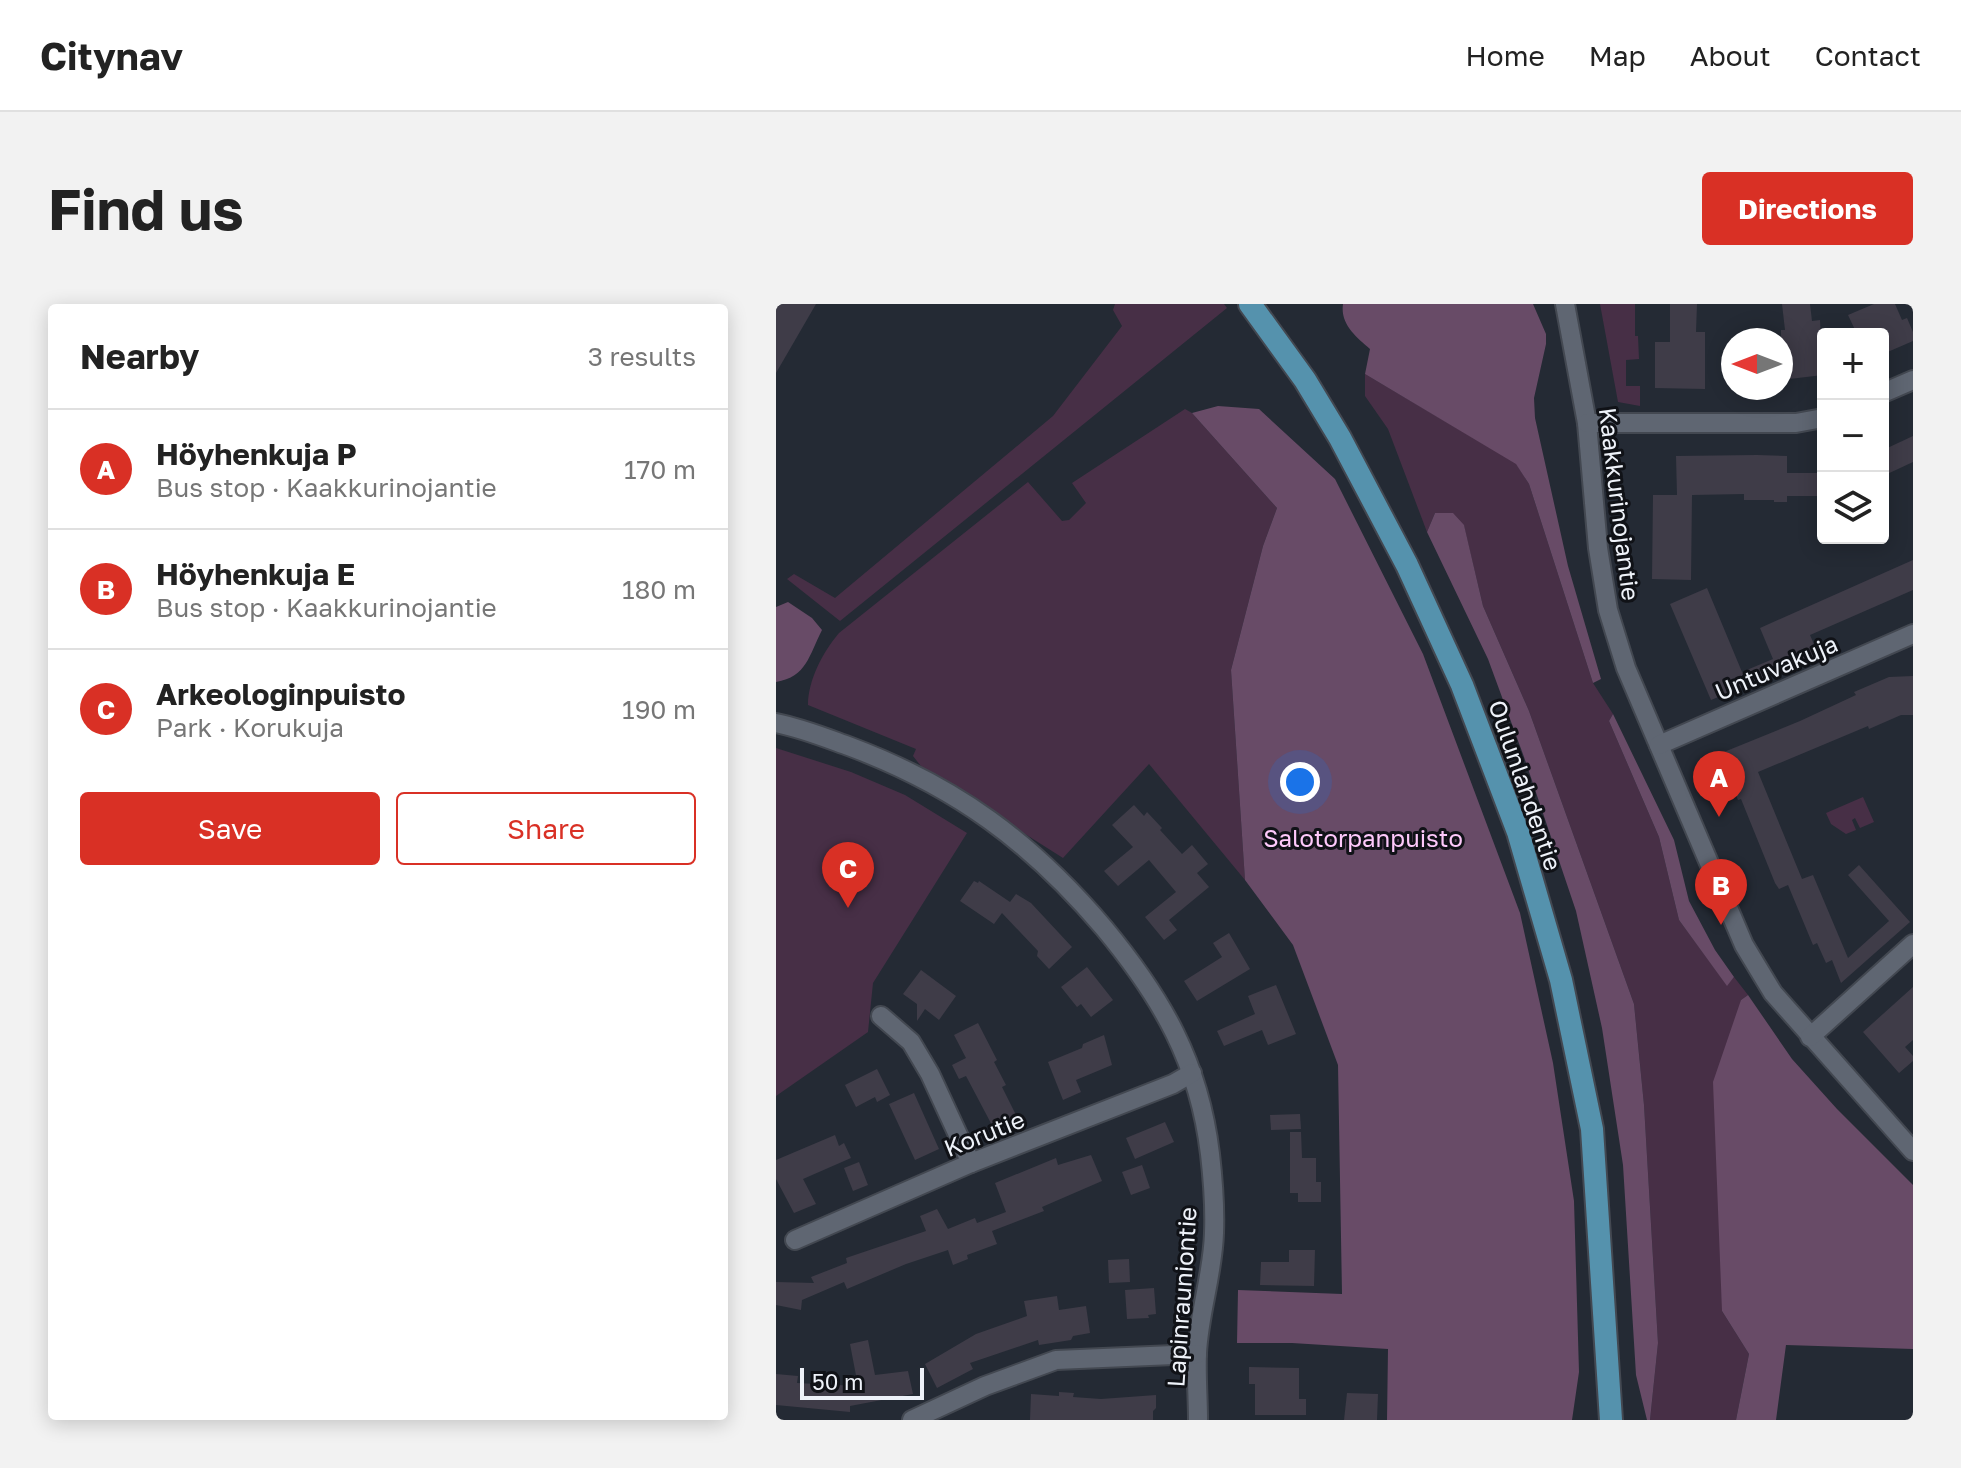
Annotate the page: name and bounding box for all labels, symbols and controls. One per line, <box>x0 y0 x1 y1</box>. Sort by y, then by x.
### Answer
text: Citynav <box>40 33 183 78</box>
text: Home <box>1466 39 1545 72</box>
text: Map <box>1589 39 1646 72</box>
text: About <box>1690 39 1771 72</box>
text: Contact <box>1815 39 1921 72</box>
button: Directions <box>1702 172 1913 245</box>
text: Find us <box>48 175 244 242</box>
north arrow <box>1721 328 1793 400</box>
map controls <box>1817 328 1889 544</box>
button: + <box>1817 328 1889 400</box>
text: Nearby <box>80 336 200 376</box>
text: 3 results <box>588 341 696 372</box>
button: − <box>1817 400 1889 472</box>
street label: Kaakkurinojantie <box>1594 406 1646 602</box>
text: Höyhenkuja P <box>156 436 357 472</box>
text: A <box>97 454 115 485</box>
text: 170 m <box>624 454 696 485</box>
text: Bus stop · Kaakkurinojantie <box>156 472 497 503</box>
button: layers <box>1817 472 1889 544</box>
text: Höyhenkuja E <box>156 556 355 592</box>
text: B <box>97 574 115 605</box>
text: 180 m <box>622 574 696 605</box>
text: Bus stop · Kaakkurinojantie <box>156 592 497 623</box>
street label: Untuvakuja <box>1710 628 1842 706</box>
text: Arkeologinpuisto <box>156 676 405 712</box>
text: C <box>97 694 115 725</box>
text: 190 m <box>622 694 696 725</box>
street label: Oulunlahdentie <box>1483 696 1569 874</box>
text: Park · Korukuja <box>156 712 344 743</box>
pin: A <box>1693 751 1745 817</box>
your location <box>1280 762 1320 802</box>
button: Save <box>80 792 380 865</box>
button: Share <box>396 792 696 865</box>
park label: Salotorpanpuisto <box>1263 823 1463 852</box>
pin: C <box>822 842 874 908</box>
pin: B <box>1695 859 1747 925</box>
street label: Korutie <box>939 1104 1029 1162</box>
street label: Lapinrauniontie <box>1160 1206 1202 1388</box>
scale bar <box>800 1364 924 1400</box>
text: 50 m <box>812 1368 863 1395</box>

